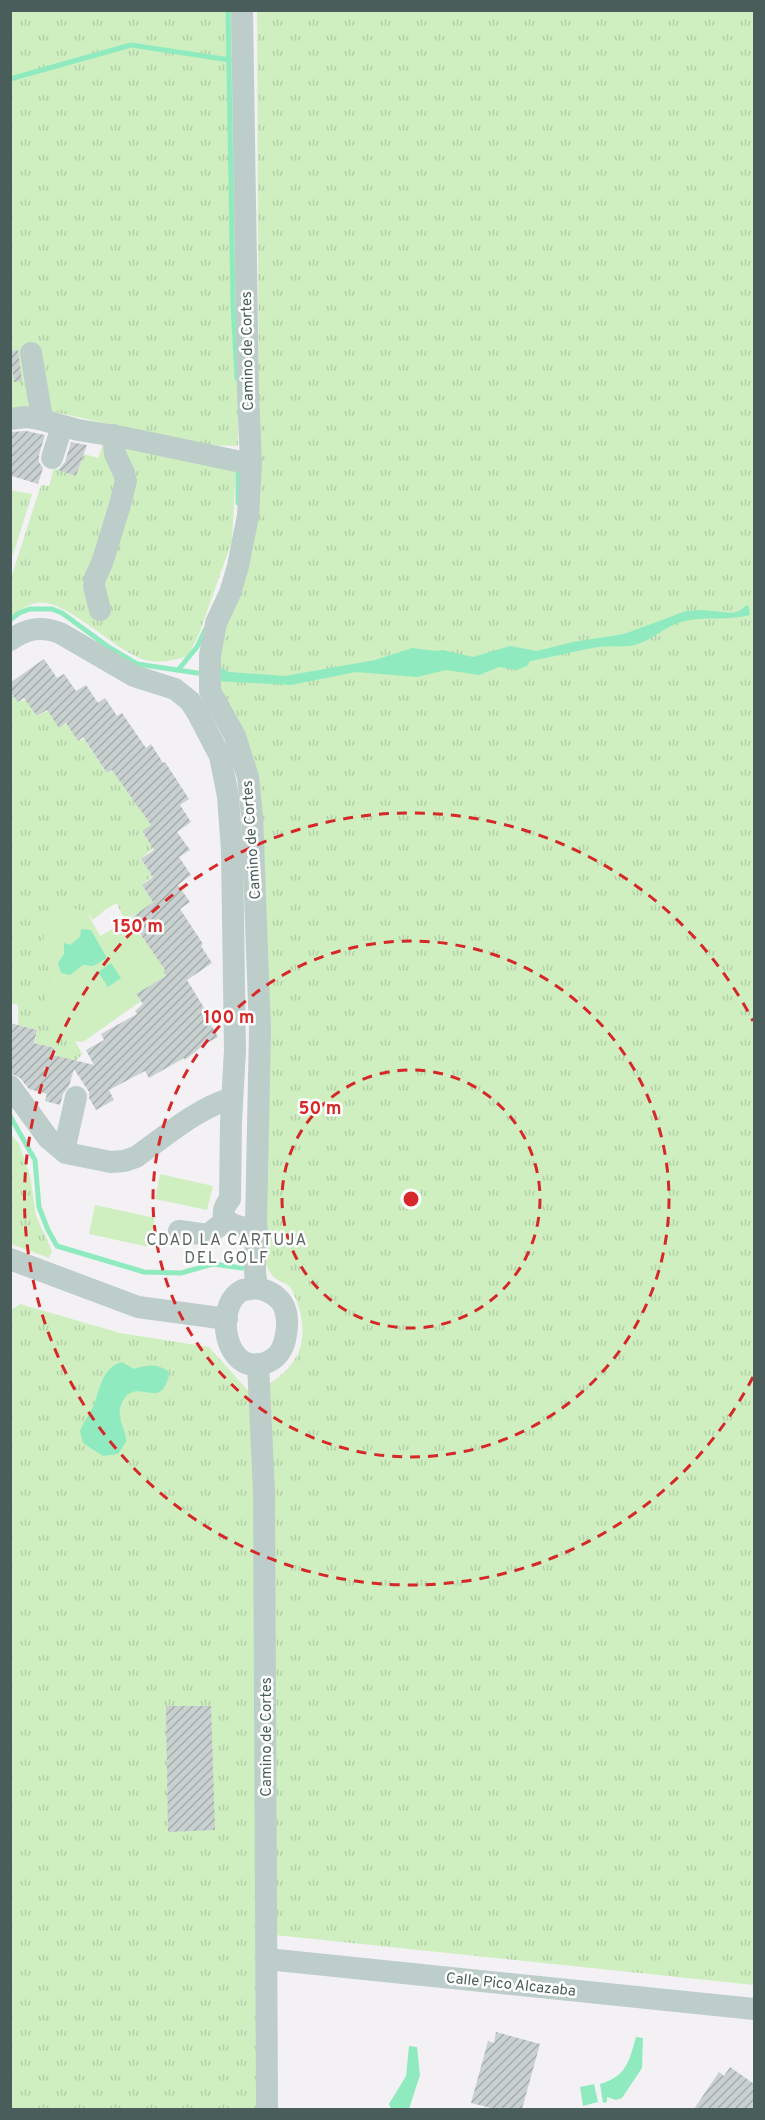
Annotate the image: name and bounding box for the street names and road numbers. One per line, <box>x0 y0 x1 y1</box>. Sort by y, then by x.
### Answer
street label: Camino de Cortes <box>238 291 259 411</box>
street label: Camino de Cortes <box>239 780 266 900</box>
street label: Camino de Cortes <box>258 1677 277 1797</box>
street label: Calle Pico Alcazaba <box>445 1969 577 2002</box>

